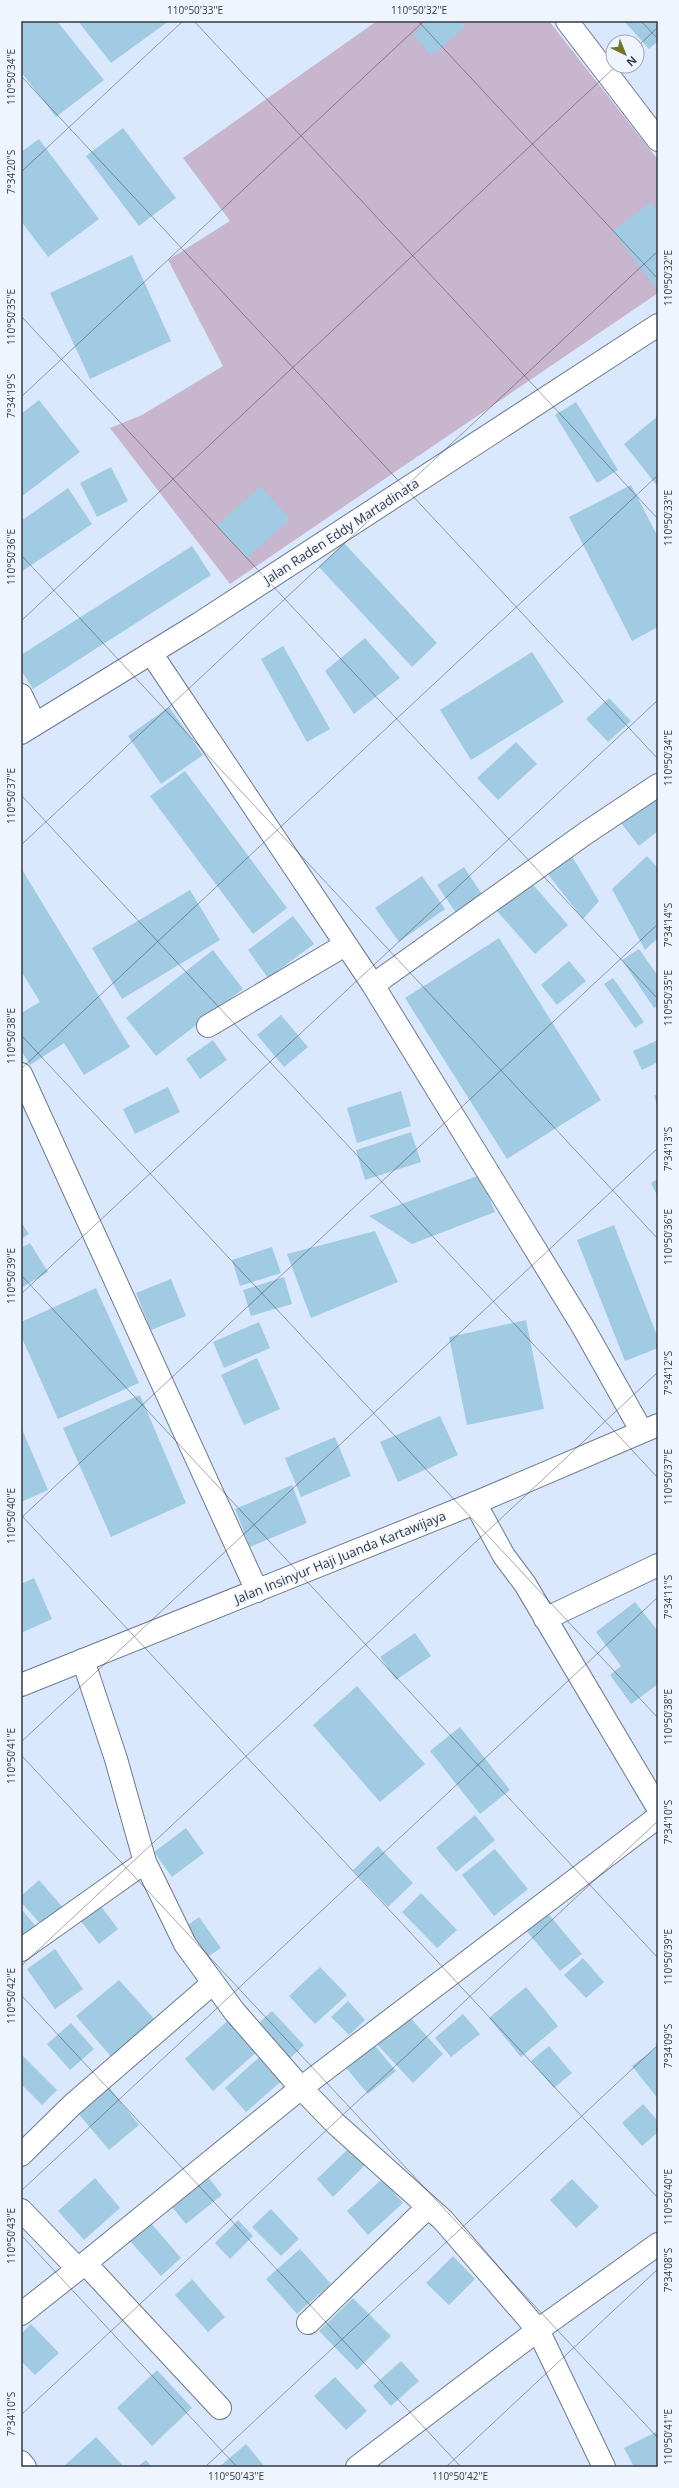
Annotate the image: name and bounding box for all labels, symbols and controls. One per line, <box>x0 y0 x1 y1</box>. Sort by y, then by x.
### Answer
text: 110°50'33"E <box>167 3 223 17</box>
text: 110°50'32"E <box>391 3 447 17</box>
north arrow <box>605 34 645 74</box>
text: 110°50'34"E <box>4 49 18 105</box>
text: N <box>624 53 641 70</box>
text: 7°34'20"S <box>4 150 18 194</box>
text: 110°50'32"E <box>661 250 675 306</box>
text: 110°50'35"E <box>4 289 18 345</box>
text: 7°34'19"S <box>4 374 18 418</box>
street label: Jalan Raden Eddy Martadinata <box>258 474 422 589</box>
text: 110°50'33"E <box>661 490 675 546</box>
text: 110°50'36"E <box>4 529 18 585</box>
text: 110°50'34"E <box>661 730 675 786</box>
text: 110°50'37"E <box>4 768 18 824</box>
text: 7°34'14"S <box>661 903 675 947</box>
text: 110°50'35"E <box>661 970 675 1026</box>
text: 110°50'38"E <box>4 1008 18 1064</box>
text: 7°34'13"S <box>661 1127 675 1171</box>
text: 110°50'36"E <box>661 1209 675 1265</box>
text: 110°50'39"E <box>4 1248 18 1304</box>
text: 7°34'12"S <box>661 1351 675 1395</box>
text: 110°50'37"E <box>661 1449 675 1505</box>
text: 110°50'40"E <box>4 1488 18 1544</box>
street label: Jalan Insinyur Haji Juanda Kartawijaya <box>230 1506 448 1609</box>
text: 7°34'11"S <box>661 1575 675 1619</box>
text: 110°50'38"E <box>661 1689 675 1745</box>
text: 110°50'41"E <box>4 1728 18 1784</box>
text: 7°34'10"S <box>661 1800 675 1844</box>
text: 110°50'39"E <box>661 1929 675 1985</box>
text: 110°50'42"E <box>4 1968 18 2024</box>
text: 7°34'09"S <box>661 2024 675 2068</box>
text: 110°50'40"E <box>661 2169 675 2225</box>
text: 110°50'43"E <box>4 2208 18 2264</box>
text: 7°34'08"S <box>661 2248 675 2292</box>
text: 7°34'10"S <box>4 2392 18 2436</box>
text: 110°50'41"E <box>661 2409 675 2465</box>
text: 110°50'43"E <box>208 2469 264 2483</box>
text: 110°50'42"E <box>432 2469 488 2483</box>

